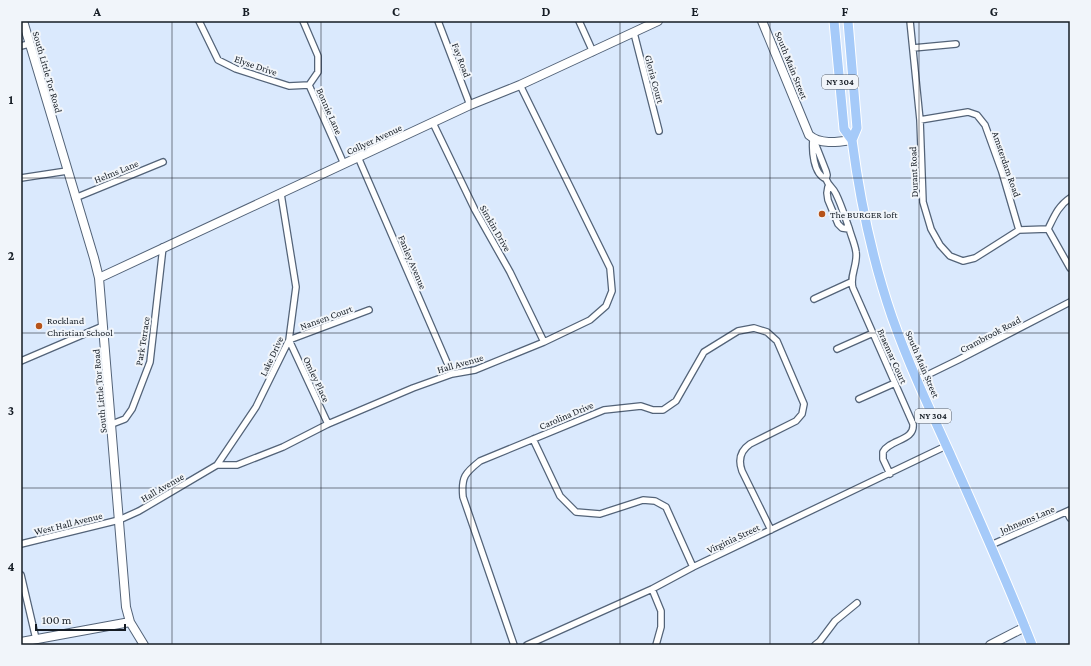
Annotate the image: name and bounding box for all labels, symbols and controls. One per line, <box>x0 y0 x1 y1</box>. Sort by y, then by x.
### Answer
text: A <box>92 4 101 19</box>
text: B <box>242 4 250 19</box>
text: C <box>392 4 400 19</box>
text: D <box>542 4 551 19</box>
text: E <box>691 4 699 19</box>
text: F <box>842 4 849 19</box>
text: G <box>990 4 998 19</box>
street label: South Little Tor Road <box>31 30 65 115</box>
street label: South Main Street <box>773 30 810 101</box>
street label: Fay Road <box>450 41 473 80</box>
street label: Elyse Drive <box>233 53 279 78</box>
street label: Gloria Court <box>643 54 666 105</box>
road number: NY 304 <box>822 75 858 89</box>
street label: Bonnie Lane <box>314 86 345 137</box>
text: 1 <box>9 92 14 107</box>
street label: Collyer Avenue <box>345 122 404 157</box>
street label: Amsterdam Road <box>990 130 1023 199</box>
street label: Durant Road <box>907 146 920 198</box>
street label: Helms Lane <box>92 157 141 185</box>
street label: Simkin Drive <box>478 203 514 254</box>
marker: The BURGER loft <box>817 209 827 219</box>
place label: The BURGER loft <box>830 209 898 220</box>
street label: Fanley Avenue <box>396 234 429 291</box>
text: 2 <box>8 248 15 263</box>
street label: Nansen Court <box>298 303 355 332</box>
street label: Crambrook Road <box>958 313 1023 355</box>
place label: Rockland Christian School <box>47 315 113 338</box>
street label: Park Terrace <box>133 315 152 366</box>
marker: Rockland Christian School <box>34 321 44 331</box>
street label: Braemar Court <box>876 327 910 386</box>
street label: South Main Street <box>903 329 942 400</box>
street label: Lake Drive <box>258 334 286 378</box>
street label: South Little Tor Road <box>90 348 109 433</box>
street label: Hall Avenue <box>436 351 485 375</box>
street label: Omley Place <box>301 355 332 404</box>
street label: Carolina Drive <box>538 399 595 432</box>
text: 3 <box>8 403 14 418</box>
road number: NY 304 <box>915 409 951 423</box>
street label: Hall Avenue <box>139 470 186 504</box>
street label: Johnsons Lane <box>997 503 1057 536</box>
street label: West Hall Avenue <box>33 510 104 537</box>
street label: Virginia Street <box>705 521 762 555</box>
text: 4 <box>7 559 15 574</box>
scale bar <box>36 606 125 632</box>
text: 100 m <box>42 613 72 627</box>

